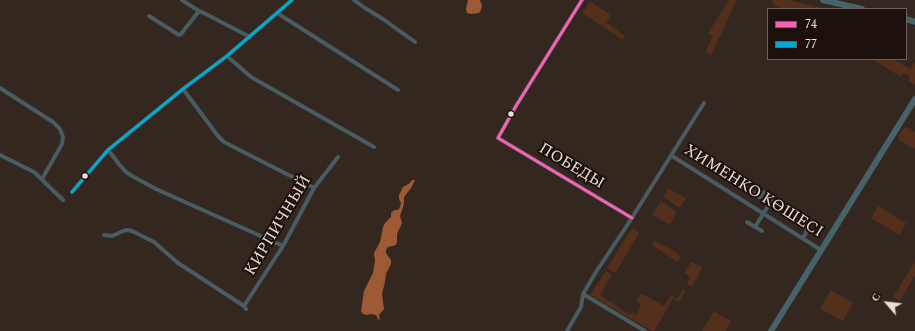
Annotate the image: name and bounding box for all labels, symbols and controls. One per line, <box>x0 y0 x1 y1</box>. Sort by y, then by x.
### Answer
legend <box>767 8 907 60</box>
text: 74 <box>805 15 817 34</box>
text: 77 <box>805 35 817 54</box>
unlabelled marker <box>506 109 516 119</box>
street label: ПОБЕДЫ <box>535 140 607 194</box>
street label: ХИМЕНКО КӨШЕСІ <box>680 141 826 243</box>
unlabelled marker <box>80 171 90 181</box>
street label: КИРПИЧНЫЙ <box>242 172 316 280</box>
north arrow <box>867 283 907 323</box>
text: С <box>867 290 885 305</box>

